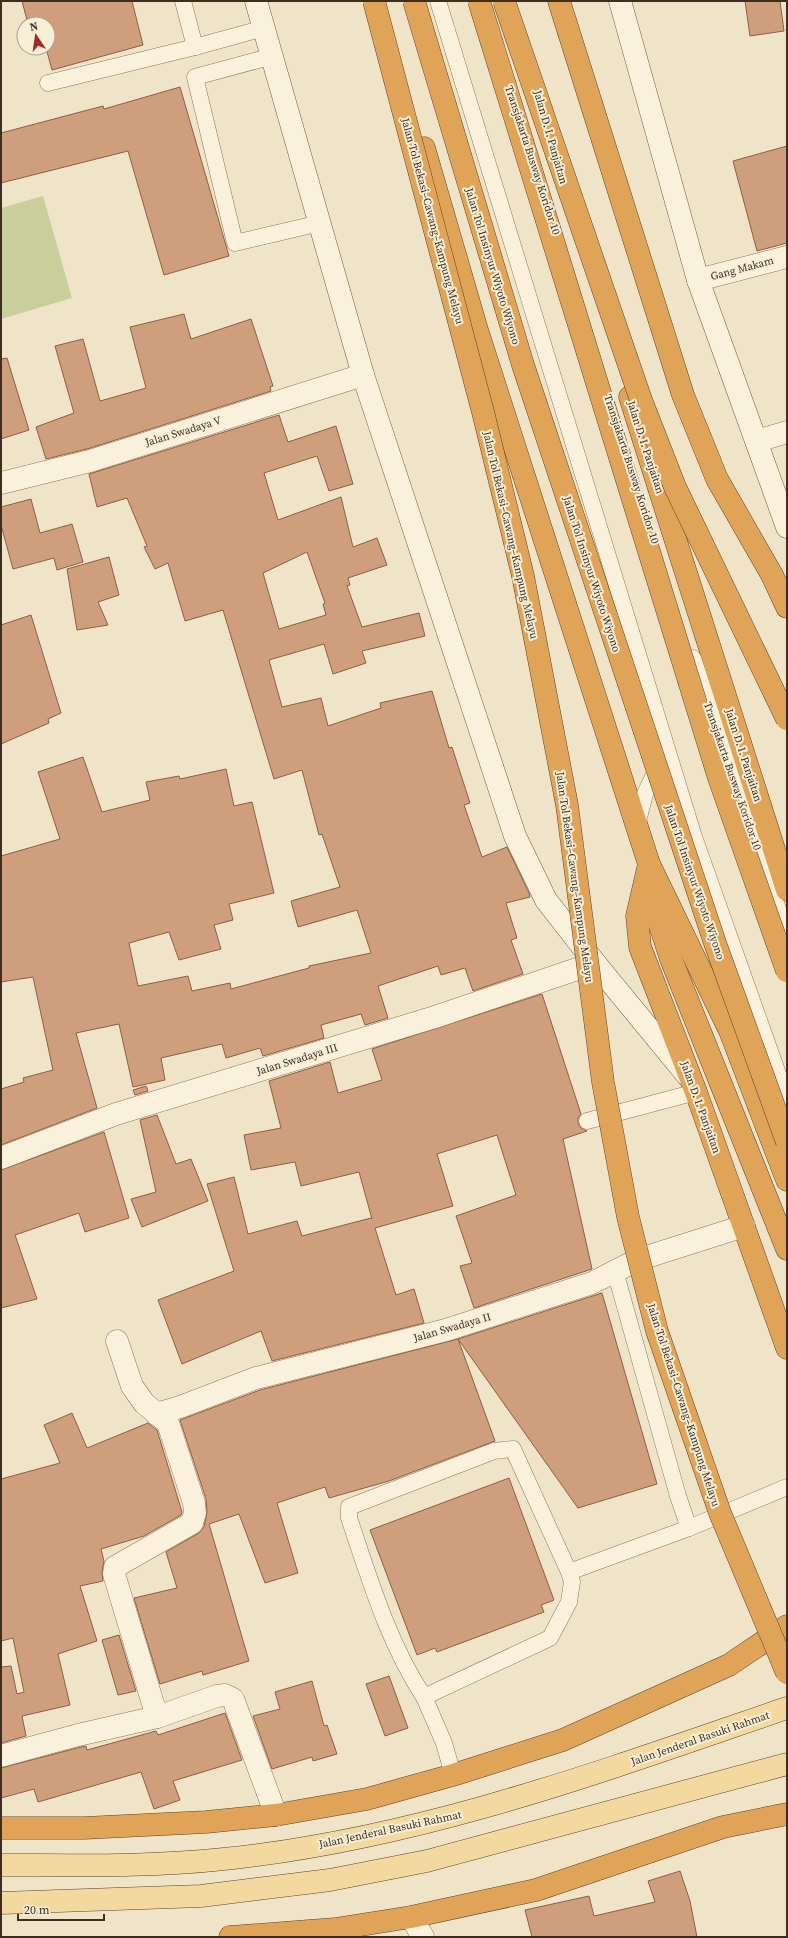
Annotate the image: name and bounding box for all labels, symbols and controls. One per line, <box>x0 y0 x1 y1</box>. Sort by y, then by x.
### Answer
north arrow <box>16 16 56 56</box>
text: N <box>28 19 39 35</box>
street label: Transjakarta Busway Koridor 10 <box>501 84 564 237</box>
street label: Jalan D. I. Panjaitan <box>530 88 571 186</box>
street label: Jalan Tol Bekasi–Cawang–Kampung Melayu <box>397 115 467 326</box>
street label: Jalan Tol Insinyur Wiyoto Wiyono <box>461 185 524 346</box>
street label: Gang Makam <box>709 253 775 284</box>
street label: Transjakarta Busway Koridor 10 <box>600 393 663 546</box>
street label: Jalan D. I. Panjaitan <box>623 398 668 496</box>
street label: Jalan Swadaya V <box>142 413 224 450</box>
street label: Jalan Tol Bekasi–Cawang–Kampung Melayu <box>479 429 542 641</box>
street label: Jalan Tol Insinyur Wiyoto Wiyono <box>559 493 624 654</box>
street label: Transjakarta Busway Koridor 10 <box>700 700 765 853</box>
street label: Jalan D. I. Panjaitan <box>721 706 766 804</box>
street label: Jalan Tol Bekasi–Cawang–Kampung Melayu <box>552 770 597 984</box>
street label: Jalan Tol Insinyur Wiyoto Wiyono <box>661 802 728 962</box>
street label: Jalan Swadaya III <box>254 1040 340 1079</box>
street label: Jalan D. I. Panjaitan <box>677 1058 724 1156</box>
street label: Jalan Tol Bekasi–Cawang–Kampung Melayu <box>643 1301 724 1509</box>
street label: Jalan Swadaya II <box>411 1309 493 1346</box>
street label: Jalan Jenderal Basuki Rahmat <box>628 1708 772 1770</box>
street label: Jalan Jenderal Basuki Rahmat <box>316 1807 463 1852</box>
scale bar <box>18 1896 104 1922</box>
text: 20 m <box>24 1902 50 1918</box>

